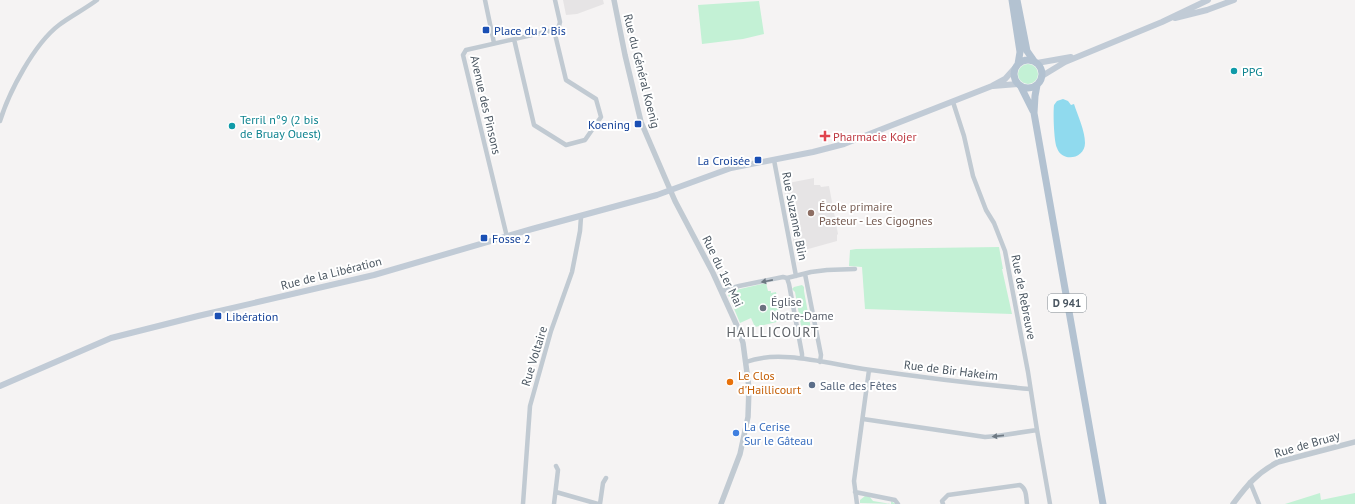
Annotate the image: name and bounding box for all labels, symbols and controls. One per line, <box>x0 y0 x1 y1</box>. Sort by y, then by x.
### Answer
street label: Rue du Général Koenig <box>621 12 663 130</box>
place label: Place du 2 Bis <box>494 23 566 38</box>
marker: Place du 2 Bis <box>481 25 491 35</box>
street label: Avenue des Pinsons <box>467 54 505 156</box>
place label: PPG <box>1242 64 1263 79</box>
marker: PPG <box>1229 66 1239 76</box>
place label: Terril n°9 (2 bis de Bruay Ouest) <box>240 112 321 141</box>
place label: Koening <box>588 117 630 132</box>
marker: Koening <box>633 119 643 129</box>
marker: Terril n°9 (2 bis de Bruay Ouest) <box>227 121 237 131</box>
place label: Pharmacie Kojer <box>833 129 917 144</box>
marker: Pharmacie Kojer <box>820 131 830 141</box>
place label: La Croisée <box>697 153 750 168</box>
marker: La Croisée <box>753 155 763 165</box>
street label: Rue Suzanne Blin <box>779 171 811 261</box>
place label: École primaire Pasteur - Les Cigognes <box>819 199 933 228</box>
marker: École primaire Pasteur - Les Cigognes <box>806 208 816 218</box>
place label: Fosse 2 <box>492 231 531 246</box>
marker: Fosse 2 <box>479 233 489 243</box>
street label: Rue du 1er Mai <box>699 233 747 309</box>
street label: Rue de la Libération <box>279 253 383 293</box>
street label: Rue de Rebreuve <box>1008 253 1040 341</box>
one-way arrow <box>761 278 773 284</box>
place label: Église Notre-Dame <box>771 294 834 323</box>
road number: D 941 <box>1048 294 1086 312</box>
marker: Église Notre-Dame <box>758 303 768 313</box>
place label: Libération <box>226 309 278 324</box>
marker: Libération <box>213 311 223 321</box>
district label: HAILLICOURT <box>727 323 819 341</box>
street label: Rue Voltaire <box>518 324 550 388</box>
street label: Rue de Bir Hakeim <box>903 357 999 383</box>
place label: Le Clos d'Haillicourt <box>738 368 801 397</box>
marker: Le Clos d'Haillicourt <box>725 377 735 387</box>
place label: Salle des Fêtes <box>820 378 897 393</box>
marker: Salle des Fêtes <box>807 380 817 390</box>
place label: La Cerise Sur le Gâteau <box>744 419 813 448</box>
street label: Rue de Bruay <box>1272 427 1342 461</box>
marker: La Cerise Sur le Gâteau <box>731 428 741 438</box>
one-way arrow <box>992 433 1004 439</box>

